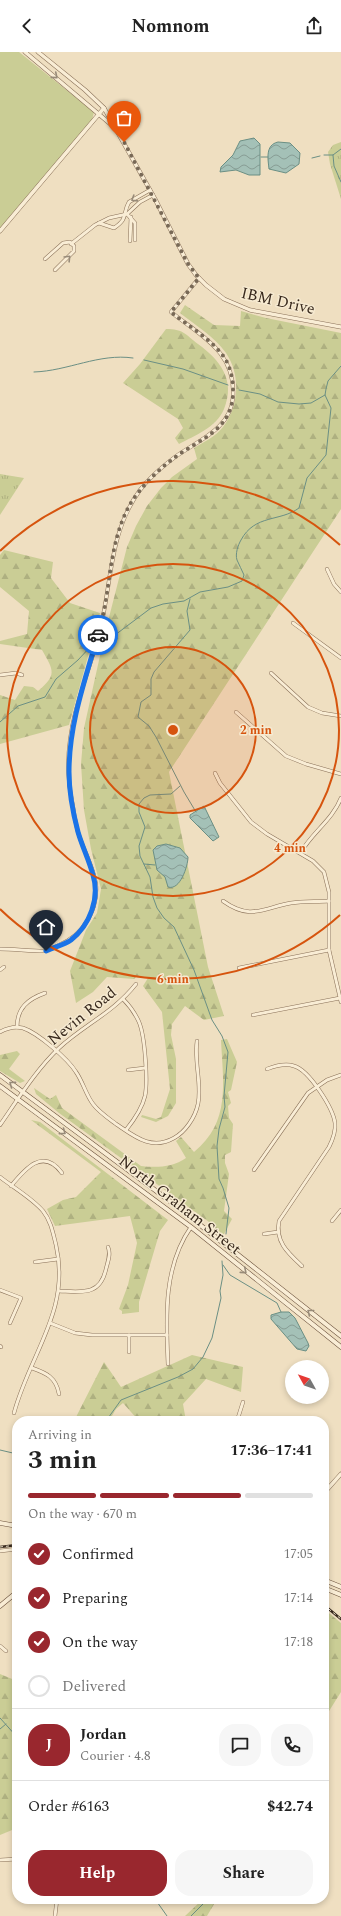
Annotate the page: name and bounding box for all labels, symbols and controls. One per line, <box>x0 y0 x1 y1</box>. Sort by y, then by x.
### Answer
text: Nomnom <box>132 13 209 40</box>
icon: back <box>16 15 38 37</box>
icon: share <box>303 15 325 37</box>
one-way arrow <box>51 72 58 79</box>
pin <box>107 101 141 142</box>
icon: bag <box>113 107 135 129</box>
one-way arrow <box>131 195 138 202</box>
one-way arrow <box>63 255 70 263</box>
street label: IBM Drive <box>239 281 317 321</box>
courier <box>78 615 118 655</box>
icon: car <box>87 624 109 646</box>
text: 2 min <box>240 721 273 740</box>
centre of rings <box>166 723 180 737</box>
text: 4 min <box>274 839 307 858</box>
pin <box>29 910 63 951</box>
icon: home <box>35 916 57 938</box>
text: 6 min <box>157 970 190 989</box>
street label: Nevin Road <box>42 981 122 1051</box>
one-way arrow <box>9 1082 16 1089</box>
one-way arrow <box>59 1127 66 1134</box>
street label: North Graham Street <box>113 1149 247 1261</box>
one-way arrow <box>240 1266 247 1273</box>
one-way arrow <box>308 1309 315 1316</box>
north arrow <box>285 1360 329 1404</box>
map controls <box>285 1360 329 1404</box>
text: Arriving in <box>28 1425 92 1445</box>
text: 17:36–17:41 <box>230 1439 313 1462</box>
text: 3 min <box>28 1440 97 1480</box>
text: On the way · 670 m <box>28 1504 137 1524</box>
icon: check <box>28 1543 50 1565</box>
text: Confirmed <box>62 1543 134 1566</box>
text: 17:05 <box>284 1544 313 1564</box>
icon: check <box>28 1587 50 1609</box>
text: Preparing <box>62 1587 128 1610</box>
text: 17:14 <box>284 1588 313 1608</box>
icon: check <box>28 1631 50 1653</box>
text: On the way <box>62 1631 137 1654</box>
text: 17:18 <box>284 1632 313 1652</box>
text: Delivered <box>62 1675 126 1698</box>
text: Jordan <box>80 1723 127 1746</box>
button: chat <box>219 1724 261 1766</box>
button: phone <box>271 1724 313 1766</box>
text: J <box>46 1733 52 1756</box>
text: Courier · 4.8 <box>80 1746 150 1766</box>
text: Order #6163 <box>28 1795 109 1818</box>
text: $42.74 <box>267 1795 313 1818</box>
button: Help <box>28 1850 167 1896</box>
button: Share <box>175 1850 313 1896</box>

